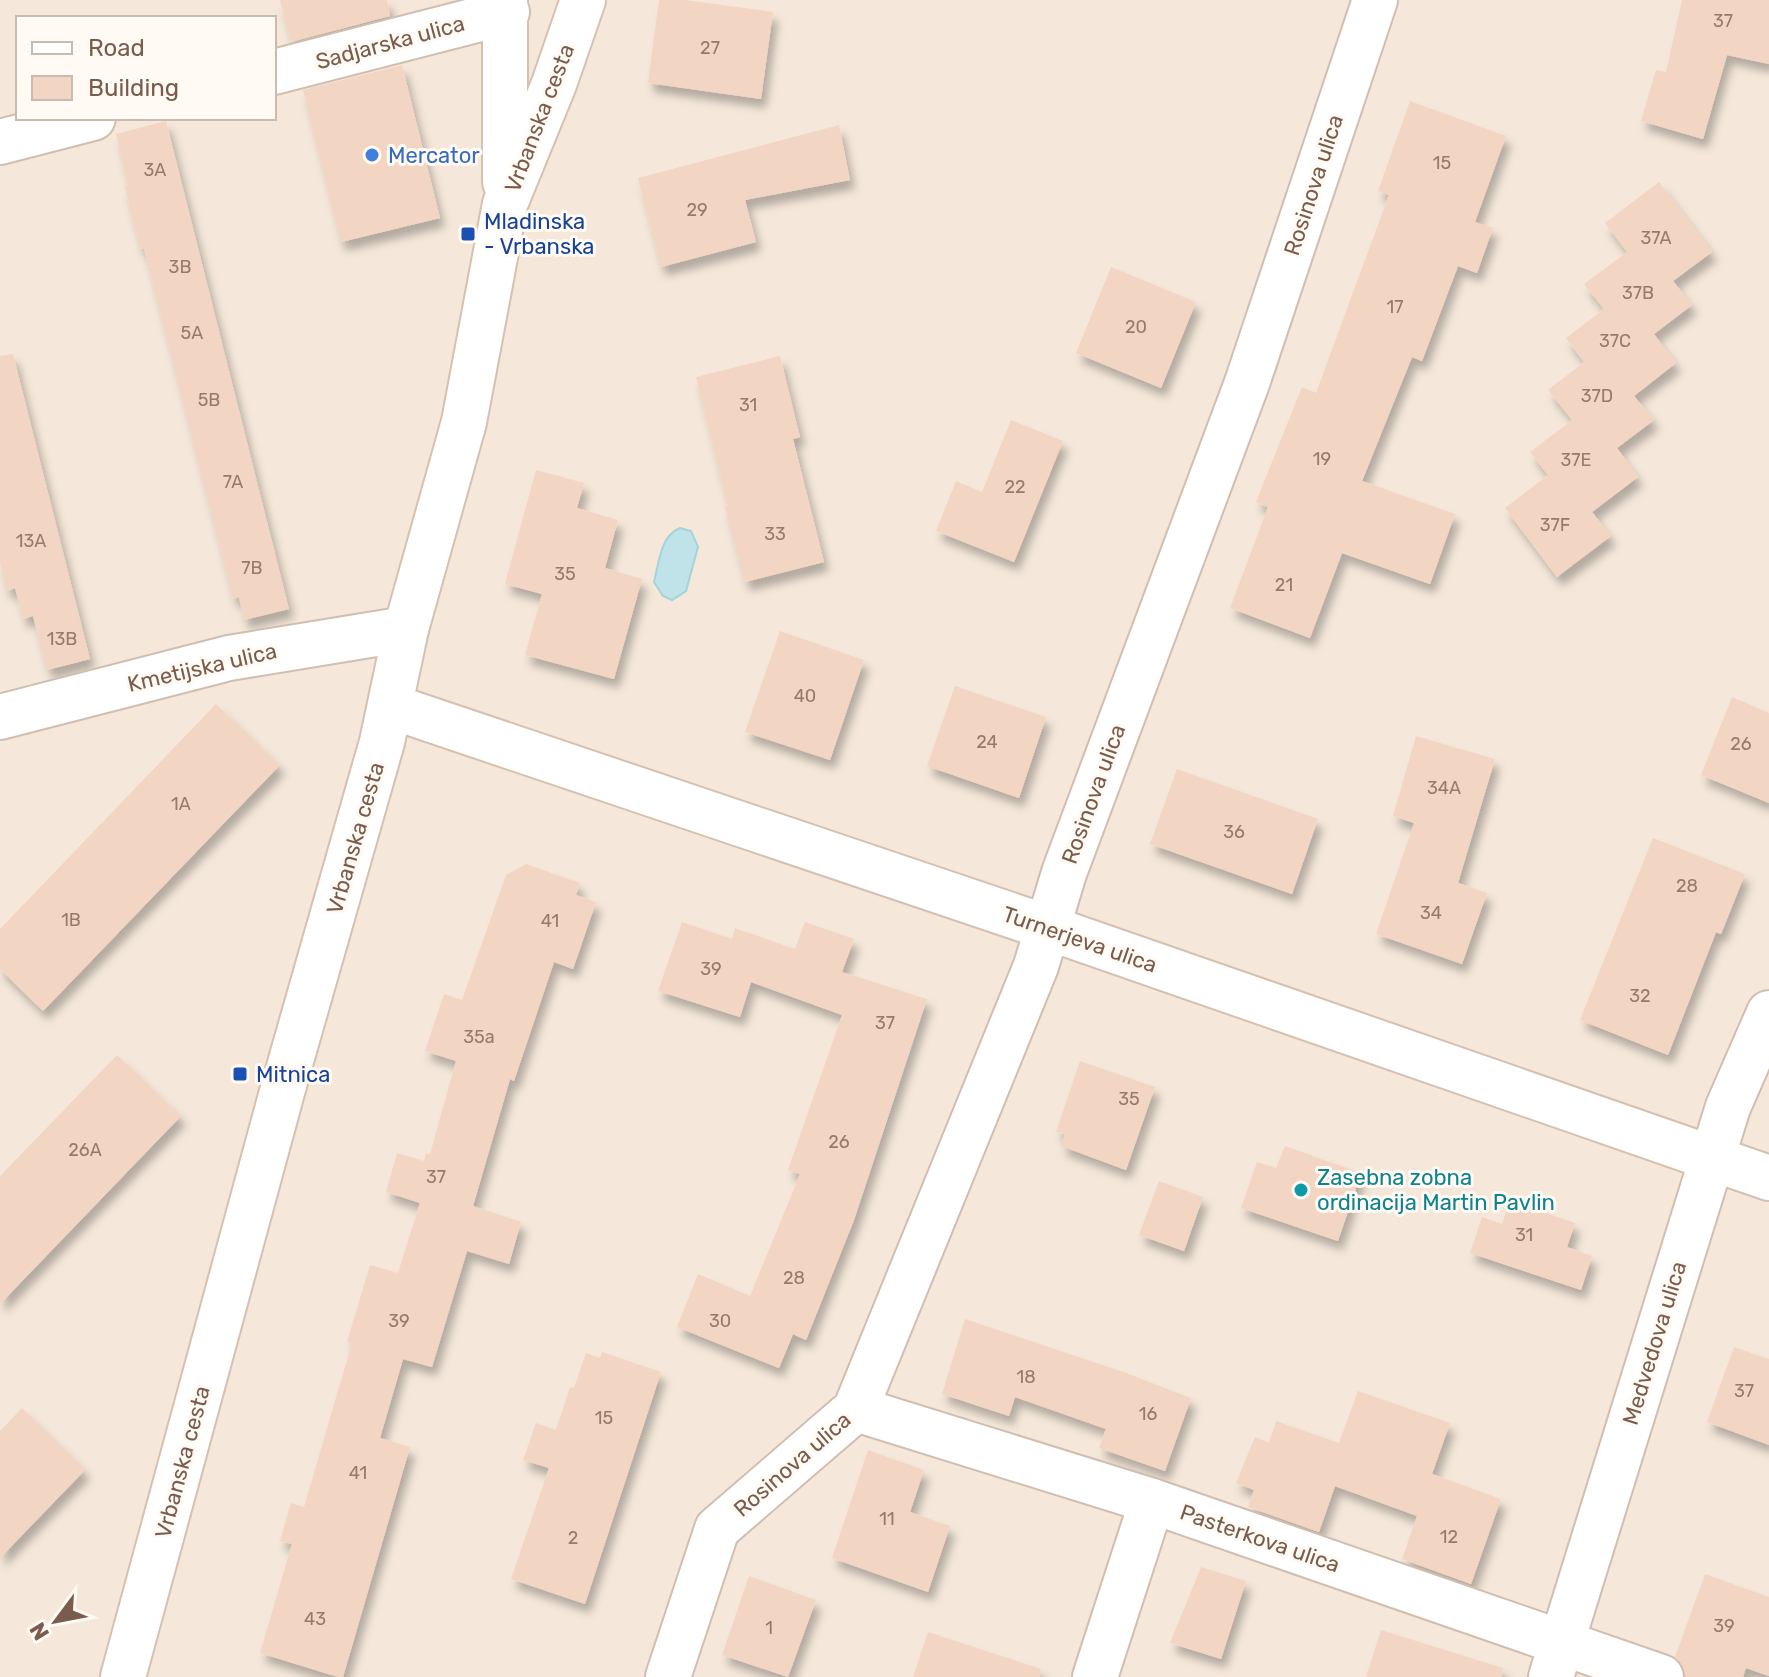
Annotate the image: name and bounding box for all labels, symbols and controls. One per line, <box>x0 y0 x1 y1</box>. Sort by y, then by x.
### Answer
street label: Sadjarska ulica <box>313 10 468 75</box>
house number: 37 <box>1713 10 1733 32</box>
legend <box>16 16 276 120</box>
text: Road <box>88 34 145 62</box>
house number: 27 <box>700 37 720 59</box>
street label: Vrbanska cesta <box>499 40 580 196</box>
text: Building <box>88 74 179 102</box>
street label: Rosinova ulica <box>1278 111 1349 259</box>
place label: Mercator <box>388 142 480 169</box>
marker: Mercator <box>363 146 381 164</box>
house number: 15 <box>1433 152 1451 174</box>
house number: 3A <box>144 159 166 181</box>
house number: 29 <box>686 199 708 221</box>
place label: Mladinska - Vrbanska <box>484 208 594 260</box>
marker: Mladinska - Vrbanska <box>459 225 477 243</box>
house number: 37A <box>1640 227 1672 249</box>
house number: 3B <box>169 256 191 278</box>
house number: 37B <box>1622 282 1654 304</box>
house number: 17 <box>1387 296 1403 318</box>
house number: 20 <box>1125 316 1147 338</box>
house number: 5A <box>181 322 203 344</box>
house number: 37C <box>1599 330 1631 352</box>
house number: 37D <box>1581 385 1613 407</box>
house number: 5B <box>198 389 220 411</box>
house number: 31 <box>739 394 757 416</box>
house number: 19 <box>1313 448 1331 470</box>
house number: 37E <box>1561 449 1591 471</box>
house number: 7A <box>223 471 243 493</box>
house number: 22 <box>1004 476 1026 498</box>
house number: 37F <box>1540 514 1570 536</box>
house number: 33 <box>764 523 786 545</box>
house number: 13A <box>16 530 46 552</box>
house number: 7B <box>241 557 263 579</box>
house number: 35 <box>554 563 576 585</box>
house number: 21 <box>1275 574 1293 596</box>
house number: 13B <box>47 628 77 650</box>
street label: Kmetijska ulica <box>125 637 280 698</box>
house number: 40 <box>794 685 816 707</box>
street label: Rosinova ulica <box>1056 721 1131 868</box>
house number: 24 <box>976 731 998 753</box>
house number: 26 <box>1730 733 1752 755</box>
street label: Vrbanska cesta <box>321 759 390 917</box>
house number: 34A <box>1427 777 1461 799</box>
house number: 1A <box>171 793 191 815</box>
house number: 36 <box>1223 821 1245 843</box>
house number: 28 <box>1676 875 1698 897</box>
street label: Turnerjeva ulica <box>999 900 1161 979</box>
house number: 34 <box>1420 902 1442 924</box>
house number: 1B <box>61 909 81 931</box>
house number: 41 <box>541 910 559 932</box>
house number: 39 <box>700 958 722 980</box>
house number: 32 <box>1629 985 1651 1007</box>
house number: 37 <box>875 1012 895 1034</box>
house number: 35a <box>463 1026 495 1048</box>
place label: Mitnica <box>256 1061 330 1088</box>
marker: Mitnica <box>231 1065 249 1083</box>
house number: 35 <box>1118 1088 1140 1110</box>
house number: 26 <box>828 1131 850 1153</box>
house number: 26A <box>68 1139 102 1161</box>
place label: Zasebna zobna ordinacija Martin Pavlin <box>1317 1164 1555 1216</box>
house number: 37 <box>426 1166 446 1188</box>
marker: Zasebna zobna ordinacija Martin Pavlin <box>1292 1181 1310 1199</box>
house number: 31 <box>1515 1224 1533 1246</box>
street label: Medvedova ulica <box>1617 1258 1692 1428</box>
house number: 28 <box>783 1267 805 1289</box>
house number: 39 <box>388 1310 410 1332</box>
house number: 30 <box>709 1310 731 1332</box>
house number: 18 <box>1016 1366 1036 1388</box>
house number: 37 <box>1734 1380 1754 1402</box>
street label: Vrbanska cesta <box>149 1383 216 1541</box>
house number: 16 <box>1139 1403 1157 1425</box>
street label: Rosinova ulica <box>728 1406 856 1523</box>
house number: 15 <box>595 1407 613 1429</box>
house number: 41 <box>349 1462 367 1484</box>
street label: Pasterkova ulica <box>1176 1499 1343 1578</box>
house number: 11 <box>879 1508 895 1530</box>
house number: 12 <box>1440 1526 1458 1548</box>
house number: 2 <box>568 1527 578 1549</box>
north arrow <box>16 1581 96 1661</box>
house number: 43 <box>304 1608 326 1630</box>
house number: 39 <box>1713 1615 1735 1637</box>
text: N <box>24 1617 55 1645</box>
house number: 1 <box>765 1617 773 1639</box>

